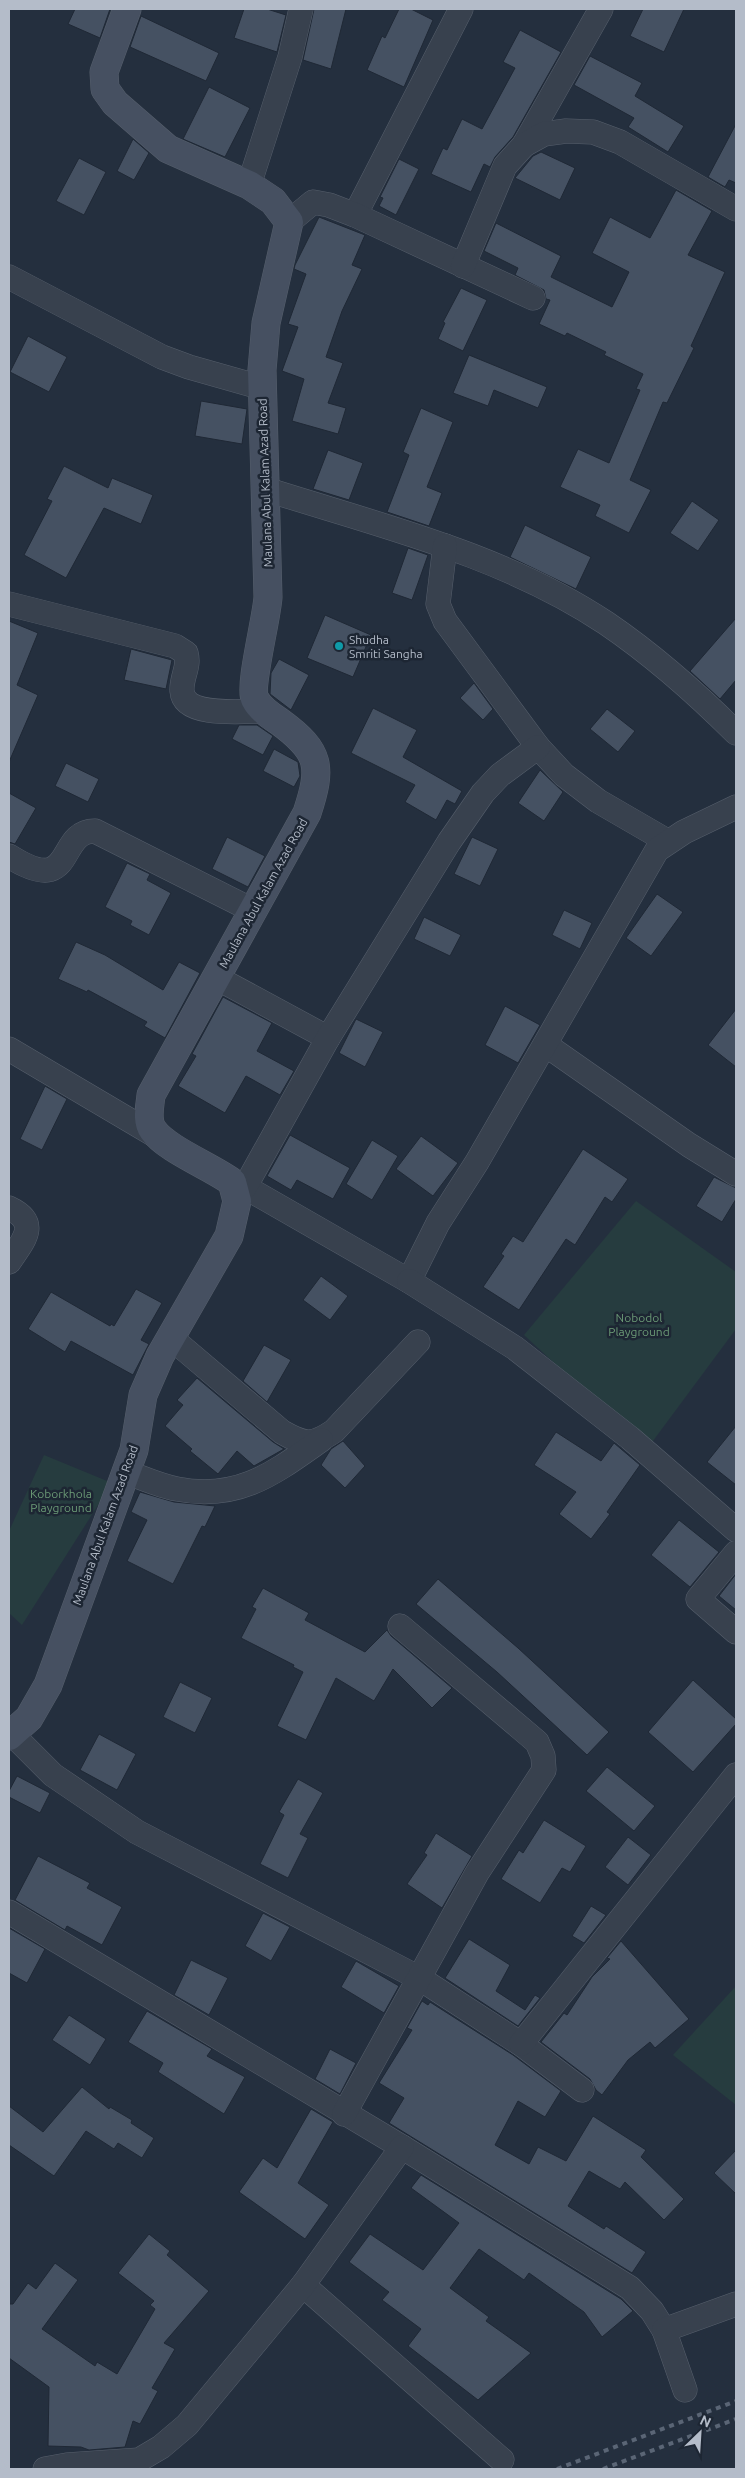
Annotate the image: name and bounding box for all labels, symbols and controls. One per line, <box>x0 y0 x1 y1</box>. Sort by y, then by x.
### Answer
street label: Maulana Abul Kalam Azad Road <box>256 398 274 568</box>
place label: Shudha Smriti Sangha <box>349 633 423 660</box>
marker: Shudha Smriti Sangha <box>333 640 345 652</box>
street label: Maulana Abul Kalam Azad Road <box>216 816 310 970</box>
park label: Nobodol Playground <box>608 1311 670 1338</box>
street label: Maulana Abul Kalam Azad Road <box>70 1443 140 1607</box>
park label: Koborkhola Playground <box>30 1487 92 1514</box>
north arrow <box>675 2408 725 2458</box>
text: N <box>697 2412 714 2431</box>

